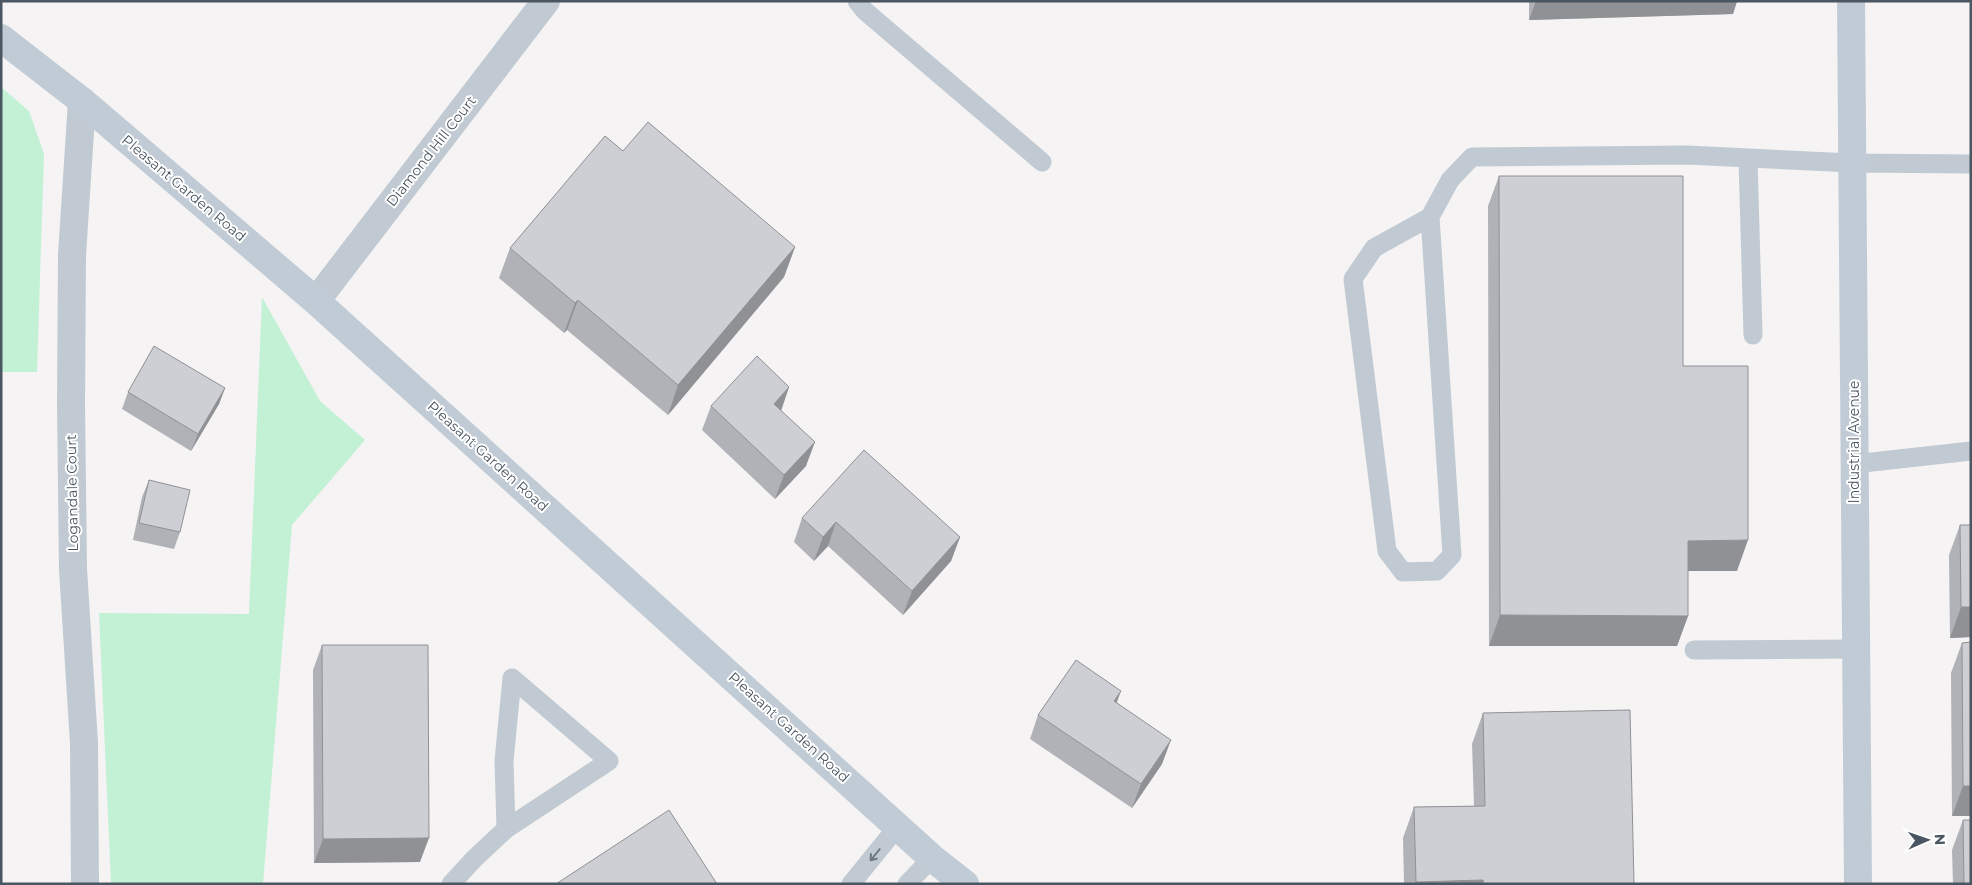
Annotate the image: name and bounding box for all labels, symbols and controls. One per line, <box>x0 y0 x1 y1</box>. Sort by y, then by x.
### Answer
street label: Diamond Hill Court <box>382 92 480 210</box>
street label: Pleasant Garden Road <box>118 131 250 245</box>
street label: Industrial Avenue <box>1845 381 1863 503</box>
street label: Pleasant Garden Road <box>424 397 552 515</box>
street label: Logandale Court <box>62 434 82 552</box>
street label: Pleasant Garden Road <box>725 668 853 786</box>
north arrow <box>1902 815 1952 865</box>
text: N <box>1931 834 1949 846</box>
one-way arrow <box>869 848 880 861</box>

